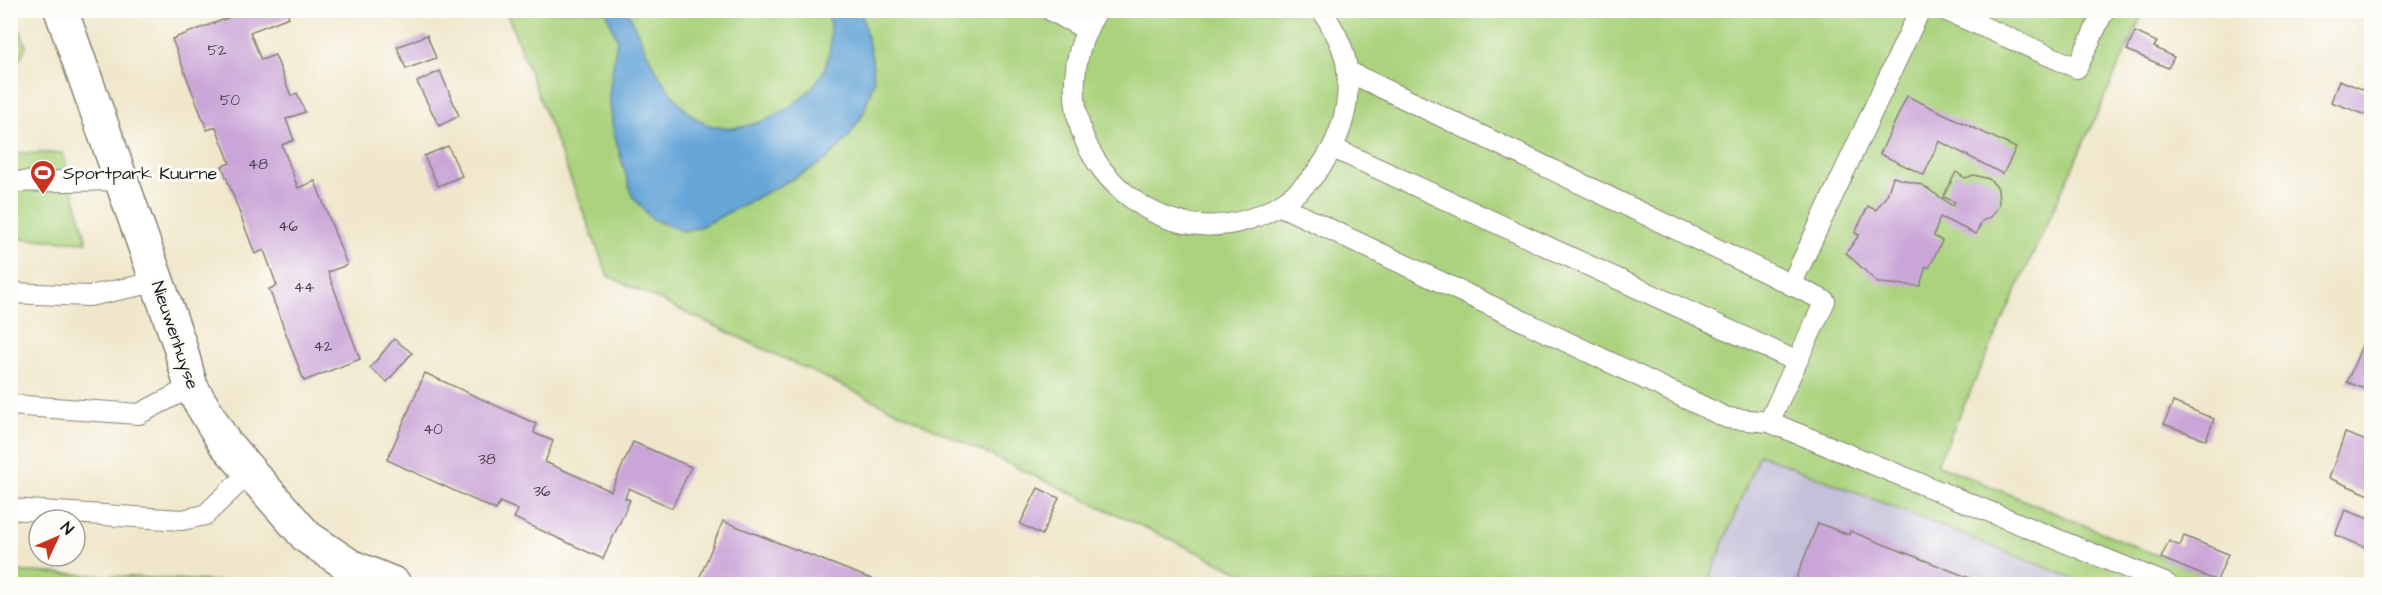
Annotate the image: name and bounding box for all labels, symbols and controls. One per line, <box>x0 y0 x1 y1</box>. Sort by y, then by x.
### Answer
house number: 52 <box>207 40 227 61</box>
house number: 50 <box>220 90 241 111</box>
house number: 48 <box>248 154 268 175</box>
sports icon: Sportpark Kuurne <box>28 158 58 196</box>
place label: Sportpark Kuurne <box>63 161 217 186</box>
house number: 46 <box>278 216 298 237</box>
house number: 44 <box>294 277 314 298</box>
street label: Nieuwenhuyse <box>144 278 205 393</box>
house number: 42 <box>314 336 333 357</box>
house number: 40 <box>423 419 443 440</box>
house number: 38 <box>478 449 496 470</box>
house number: 36 <box>533 481 551 502</box>
north arrow <box>27 508 87 568</box>
text: N <box>56 517 78 540</box>

